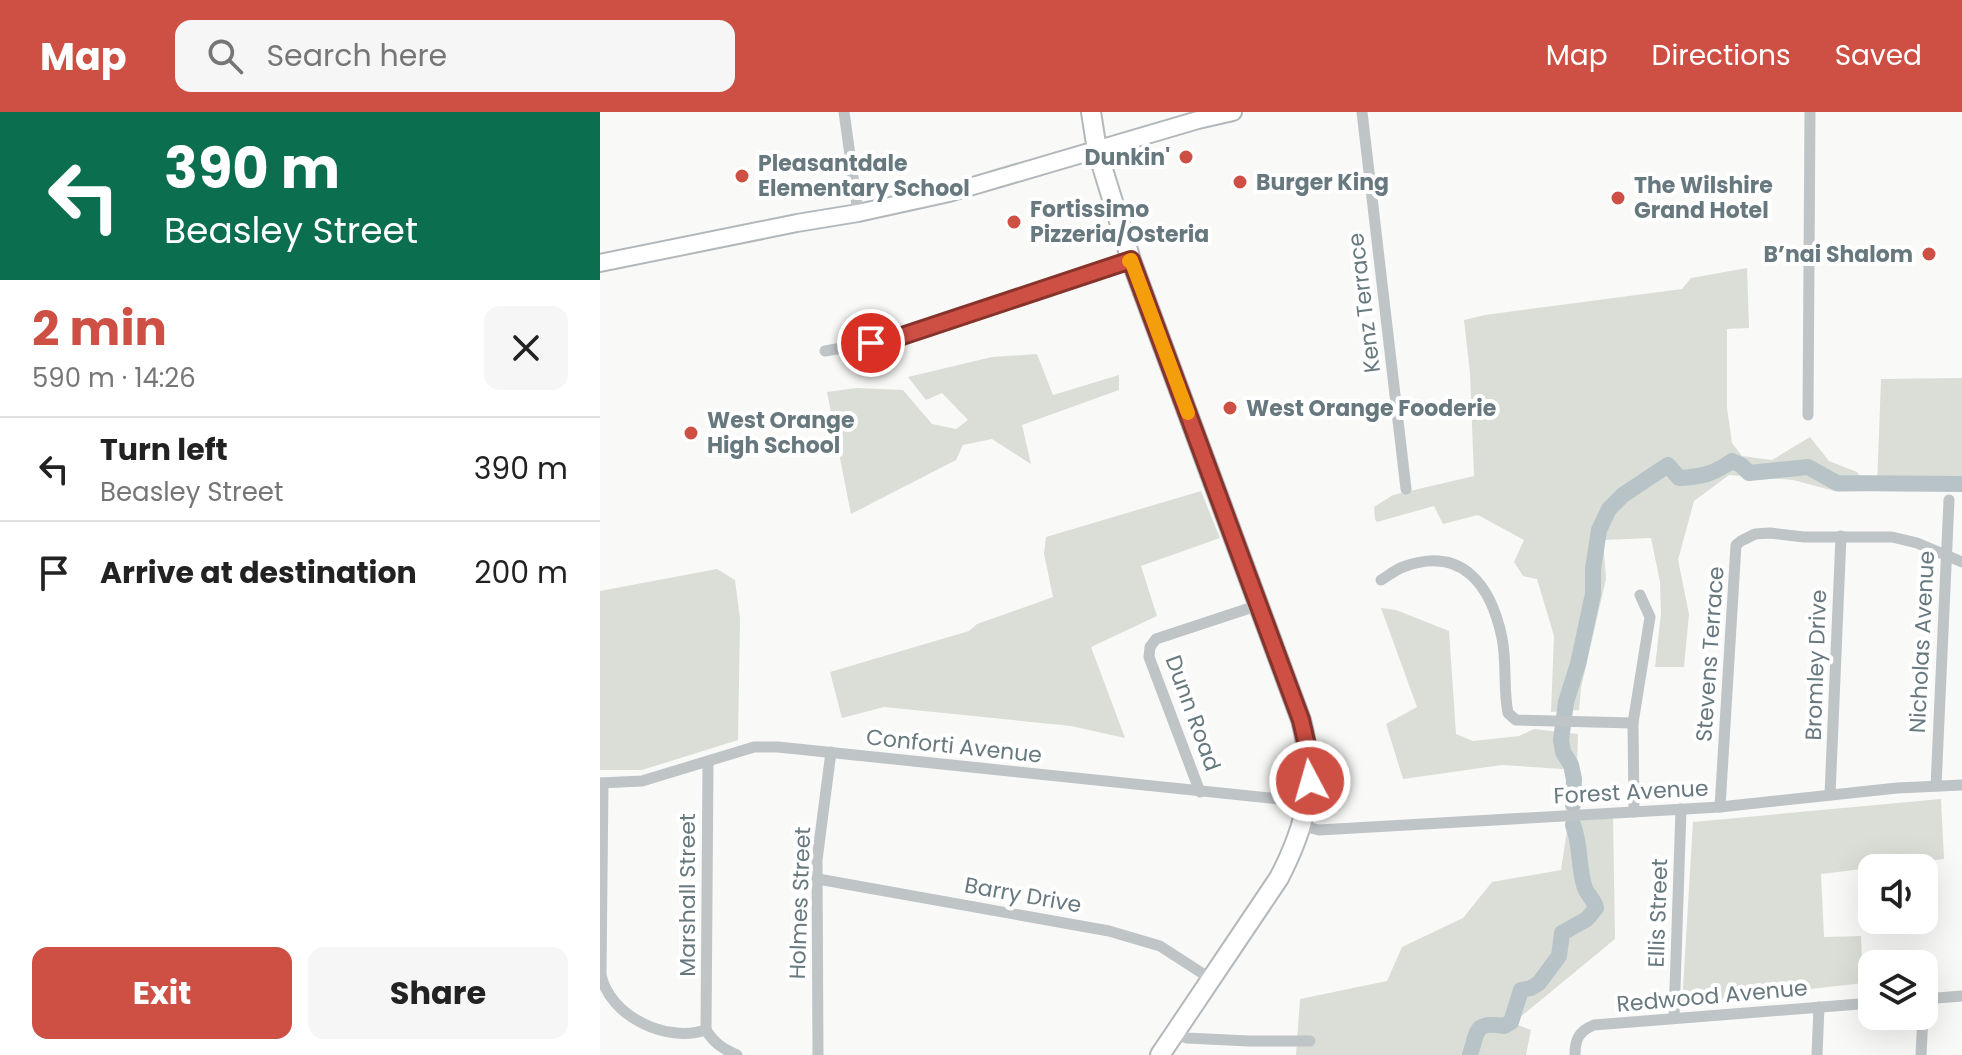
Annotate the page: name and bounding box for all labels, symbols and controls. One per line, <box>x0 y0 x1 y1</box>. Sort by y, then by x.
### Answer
search box <box>175 20 735 92</box>
text: Map <box>40 30 127 83</box>
icon: search <box>203 34 247 78</box>
text: Search here <box>267 34 447 77</box>
text: Map <box>1546 36 1608 75</box>
text: Directions <box>1652 36 1791 75</box>
text: Saved <box>1835 36 1922 75</box>
text: 390 m <box>164 129 340 208</box>
place label: Dunkin' <box>1085 142 1170 173</box>
icon: left <box>32 144 136 248</box>
place label: Pleasantdale Elementary School <box>758 148 970 204</box>
marker: Dunkin' <box>1177 148 1195 166</box>
marker: Pleasantdale Elementary School <box>733 167 751 185</box>
place label: Burger King <box>1256 167 1389 198</box>
place label: The Wilshire Grand Hotel <box>1634 170 1773 226</box>
marker: Burger King <box>1231 173 1249 191</box>
marker: The Wilshire Grand Hotel <box>1609 189 1627 207</box>
place label: Fortissimo Pizzeria/Osteria <box>1030 194 1209 250</box>
text: Beasley Street <box>164 205 418 256</box>
marker: Fortissimo Pizzeria/Osteria <box>1005 213 1023 231</box>
street label: Kenz Terrace <box>1340 231 1388 375</box>
place label: B’nai Shalom <box>1764 239 1913 270</box>
marker: B’nai Shalom <box>1920 245 1938 263</box>
text: 2 min <box>32 295 167 362</box>
button: close <box>484 306 568 390</box>
pin <box>837 309 905 377</box>
icon: arrive <box>849 321 893 365</box>
text: 590 m · 14:26 <box>32 360 196 396</box>
place label: West Orange Fooderie <box>1246 393 1496 424</box>
marker: West Orange Fooderie <box>1221 399 1239 417</box>
place label: West Orange High School <box>707 405 855 461</box>
marker: West Orange High School <box>682 424 700 442</box>
text: Turn left <box>100 428 228 471</box>
icon: left <box>32 447 76 491</box>
text: 390 m <box>474 447 568 490</box>
text: Beasley Street <box>100 474 283 510</box>
street label: Nicholas Avenue <box>1902 550 1942 734</box>
icon: arrive <box>32 551 76 595</box>
text: Arrive at destination <box>100 551 417 594</box>
text: 200 m <box>474 551 568 594</box>
street label: Stevens Terrace <box>1688 565 1732 743</box>
street label: Bromley Drive <box>1798 589 1834 741</box>
street label: Dunn Road <box>1158 651 1228 775</box>
street label: Conforti Avenue <box>865 721 1043 771</box>
position arrow <box>1268 739 1352 823</box>
street label: Forest Avenue <box>1553 772 1709 812</box>
street label: Marshall Street <box>672 813 703 977</box>
street label: Holmes Street <box>782 826 818 980</box>
map controls <box>1858 854 1938 1030</box>
button: sound <box>1858 854 1938 934</box>
street label: Ellis Street <box>1641 858 1675 968</box>
street label: Barry Drive <box>962 869 1084 921</box>
button: Exit <box>32 947 292 1039</box>
button: Share <box>308 947 568 1039</box>
button: layers <box>1858 950 1938 1030</box>
street label: Redwood Avenue <box>1615 972 1809 1020</box>

